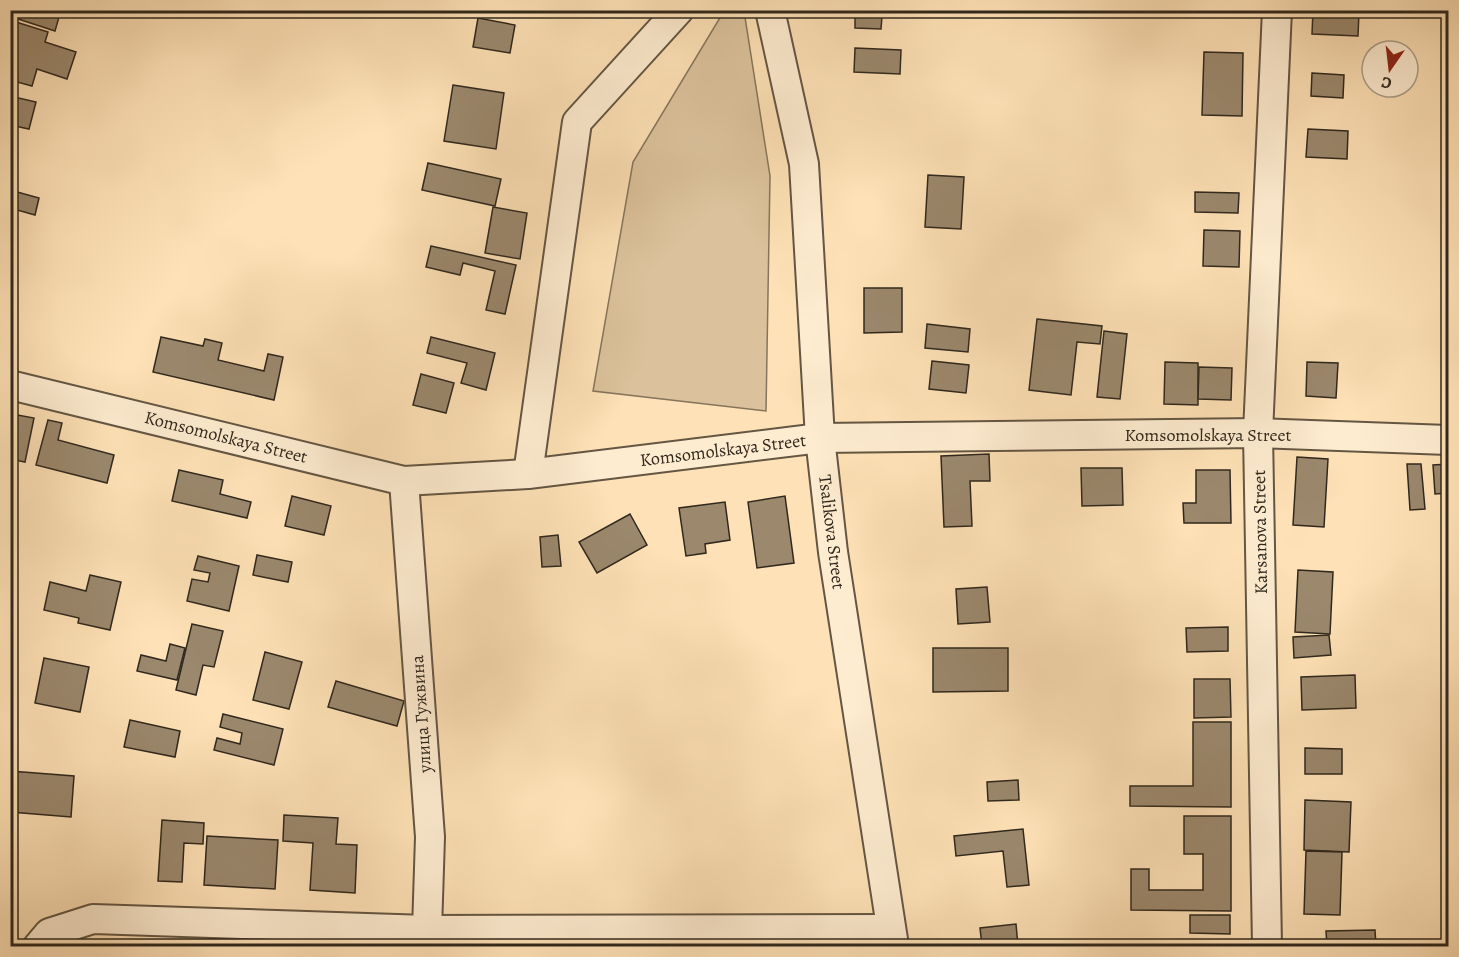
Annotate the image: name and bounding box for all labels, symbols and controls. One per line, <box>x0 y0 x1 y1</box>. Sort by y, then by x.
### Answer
north arrow <box>1360 39 1420 99</box>
text: С <box>1379 71 1394 94</box>
street label: Komsomolskaya Street <box>142 405 310 469</box>
street label: Komsomolskaya Street <box>1124 423 1292 447</box>
street label: Komsomolskaya Street <box>639 428 807 472</box>
street label: Karsanova Street <box>1247 469 1273 594</box>
street label: Tsalikova Street <box>813 473 851 591</box>
street label: улица Гужвина <box>405 654 437 775</box>

